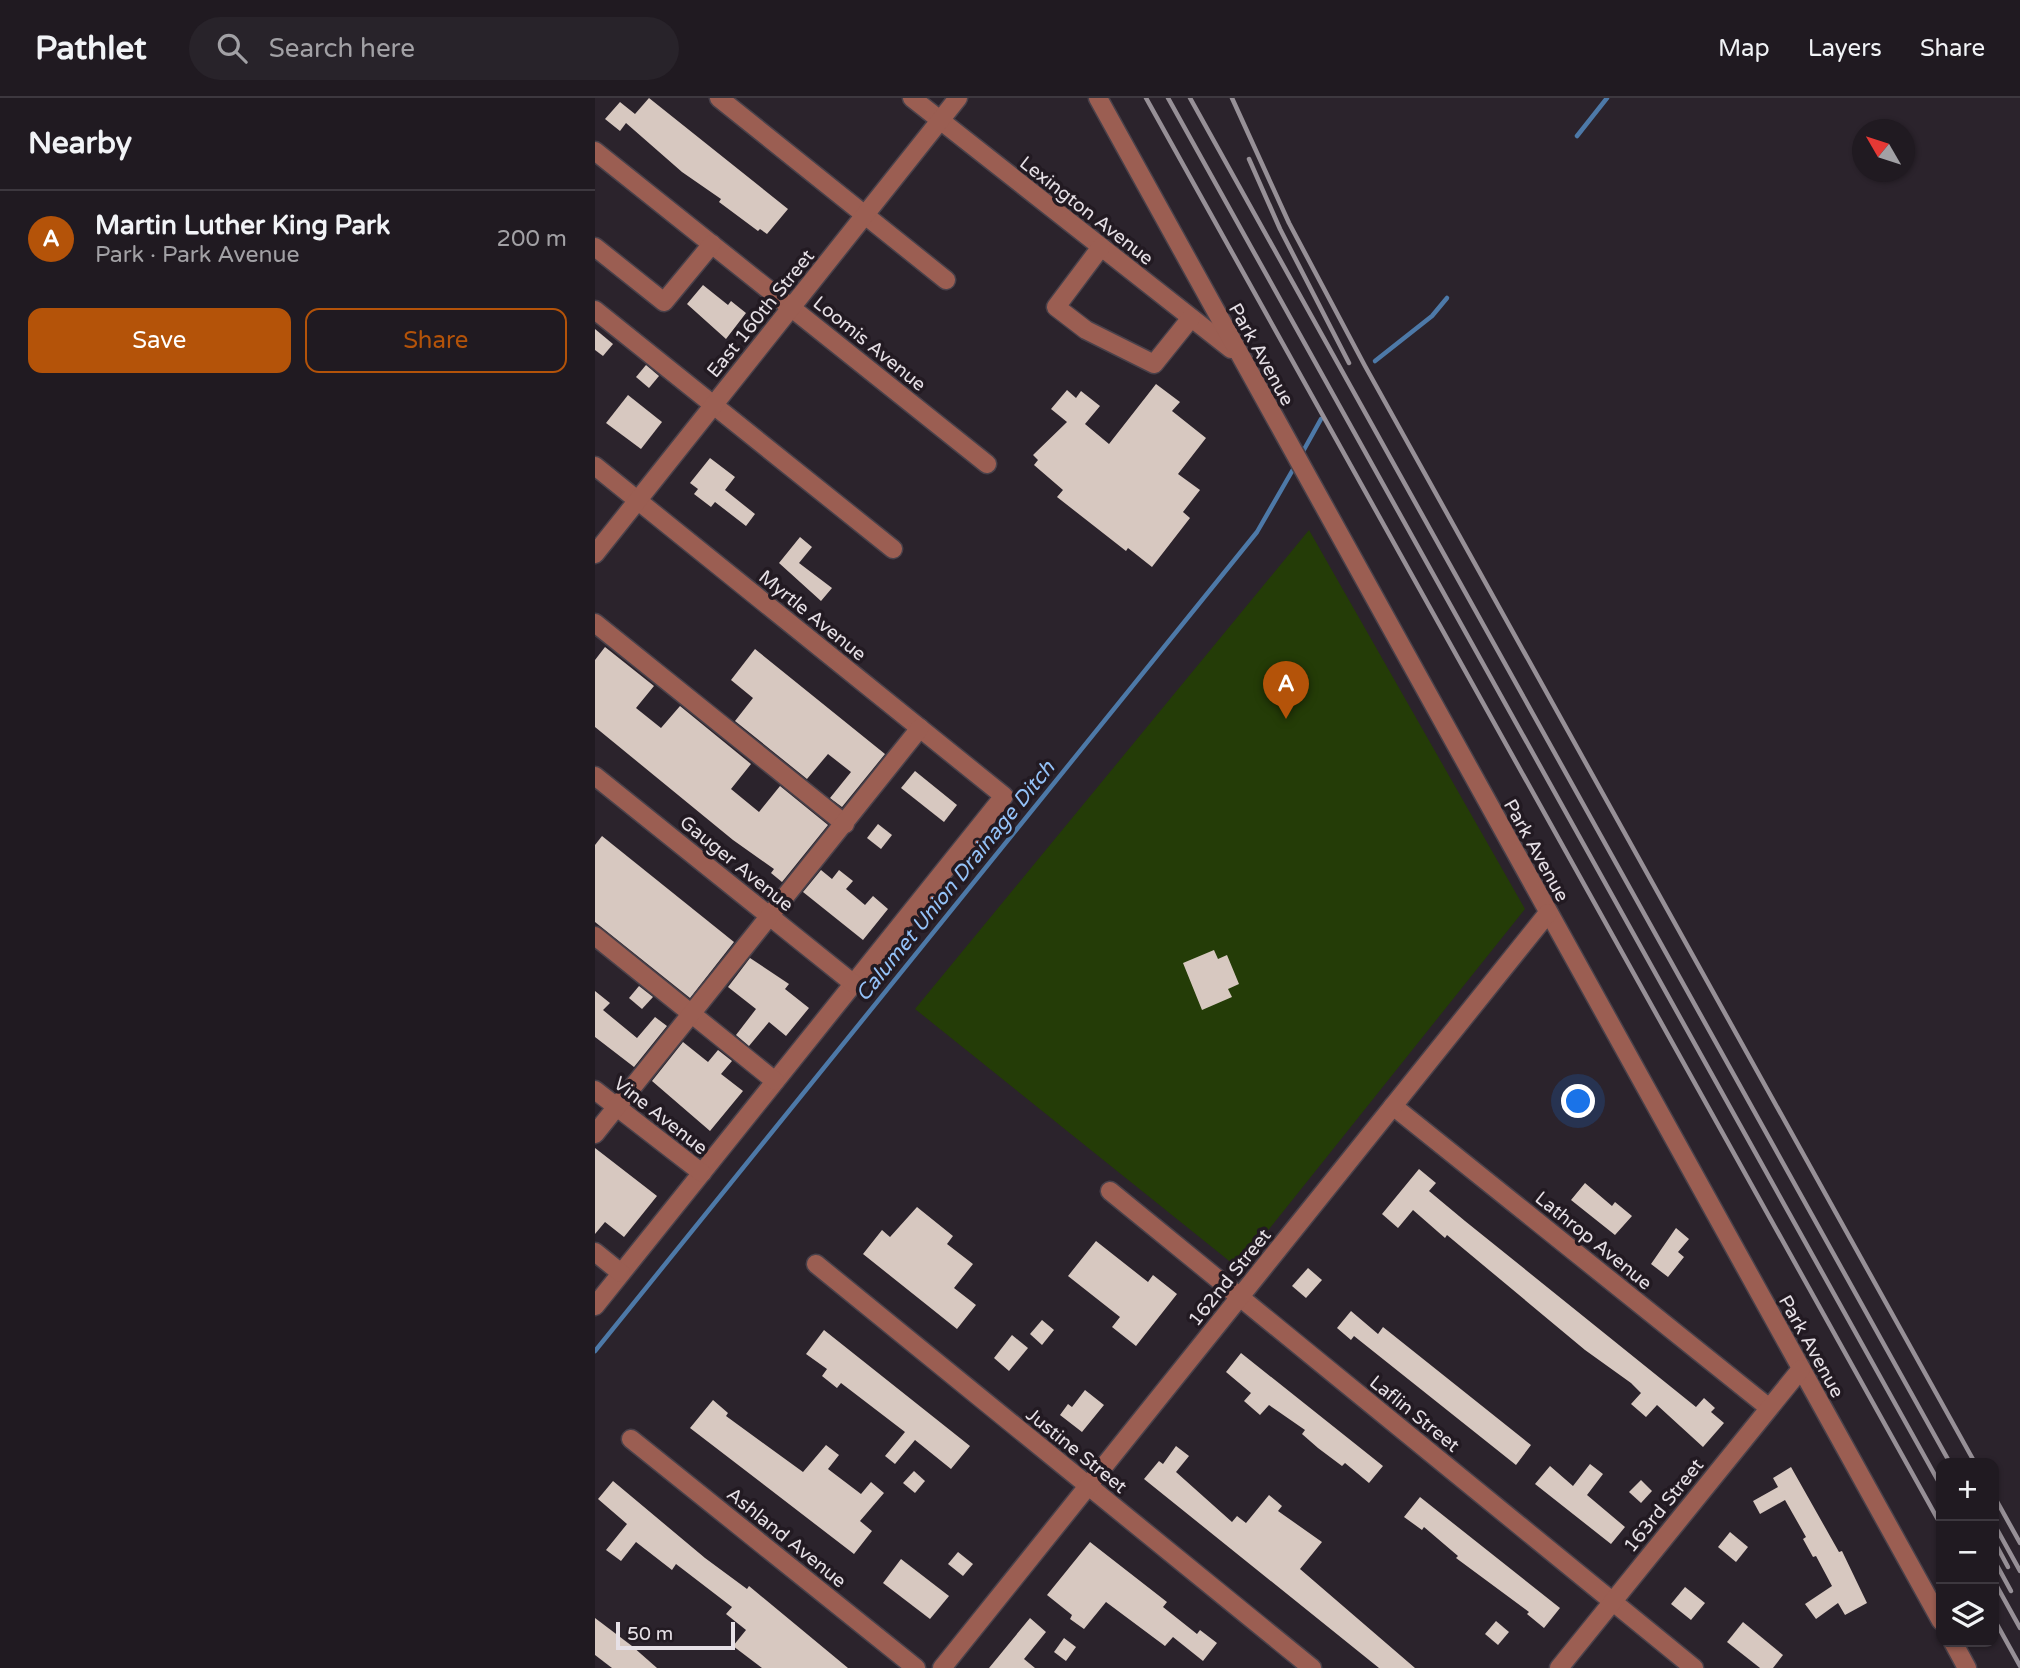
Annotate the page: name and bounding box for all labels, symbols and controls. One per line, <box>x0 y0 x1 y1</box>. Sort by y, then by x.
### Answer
search box <box>189 17 679 80</box>
text: Pathlet <box>35 29 147 68</box>
icon: search <box>213 29 251 67</box>
text: Search here <box>269 33 415 64</box>
text: Map <box>1718 34 1770 63</box>
text: Layers <box>1808 34 1882 63</box>
text: Share <box>1920 34 1985 63</box>
north arrow <box>1852 119 1915 182</box>
text: Nearby <box>28 125 132 162</box>
street label: Lexington Avenue <box>1015 152 1158 270</box>
text: Martin Luther King Park <box>95 210 390 241</box>
text: A <box>42 225 60 253</box>
text: 200 m <box>497 225 567 253</box>
text: Park · Park Avenue <box>95 241 300 269</box>
street label: East 160th Street <box>703 245 819 382</box>
street label: Loomis Avenue <box>809 292 930 396</box>
street label: Park Avenue <box>1224 300 1298 409</box>
button: Save <box>28 308 291 373</box>
button: Share <box>305 308 567 373</box>
street label: Myrtle Avenue <box>754 566 870 666</box>
pin: A <box>1263 661 1309 719</box>
water label: Calumet Union Drainage Ditch <box>851 755 1061 1007</box>
street label: Park Avenue <box>1499 796 1573 905</box>
street label: Gauger Avenue <box>675 811 798 916</box>
street label: Vine Avenue <box>609 1072 712 1159</box>
your location <box>1561 1084 1595 1118</box>
street label: Lathrop Avenue <box>1531 1187 1656 1295</box>
street label: 162nd Street <box>1184 1225 1276 1331</box>
street label: Park Avenue <box>1774 1292 1848 1401</box>
street label: Laflin Street <box>1365 1371 1464 1457</box>
street label: Justine Street <box>1022 1404 1131 1498</box>
street label: 163rd Street <box>1619 1454 1708 1557</box>
map controls <box>1936 1458 1999 1647</box>
button: + <box>1936 1458 1999 1521</box>
street label: Ashland Avenue <box>722 1483 850 1593</box>
button: − <box>1936 1521 1999 1584</box>
button: layers <box>1936 1584 1999 1647</box>
scale bar <box>616 1619 735 1651</box>
text: 50 m <box>627 1623 673 1645</box>

